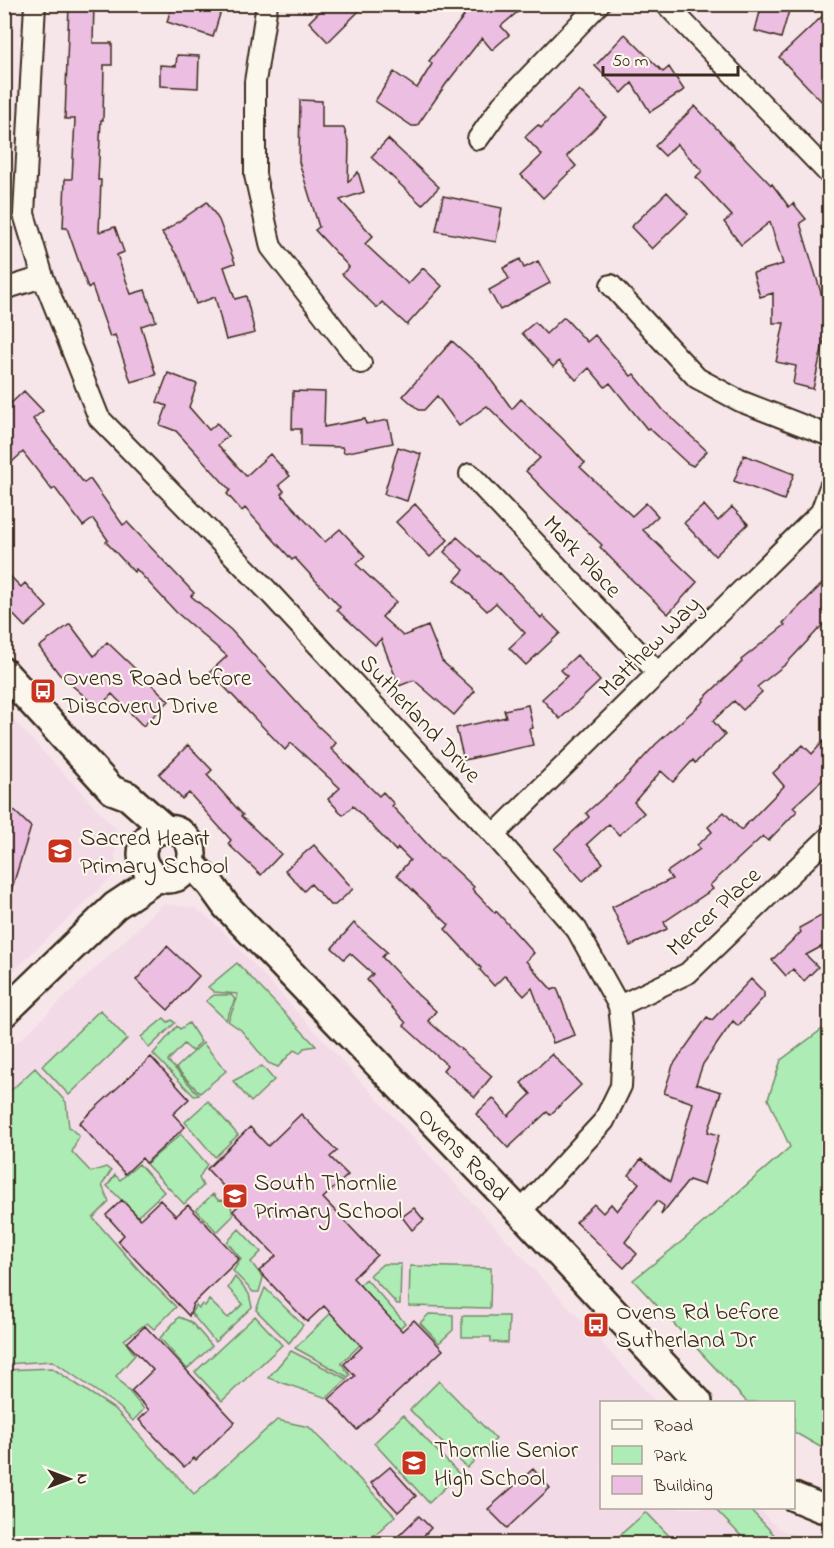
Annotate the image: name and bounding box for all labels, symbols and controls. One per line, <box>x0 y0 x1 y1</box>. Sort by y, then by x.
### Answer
scale bar <box>603 39 738 77</box>
text: 50 m <box>612 49 649 75</box>
street label: Mark Place <box>533 508 629 607</box>
street label: Matthew Way <box>592 589 711 708</box>
street label: Sutherland Drive <box>350 647 488 792</box>
place label: Ovens Road before Discovery Drive <box>62 662 252 726</box>
bus stop icon: Ovens Road before Discovery Drive <box>28 676 58 706</box>
place label: Sacred Heart Primary School <box>80 822 228 886</box>
school or university icon: Sacred Heart Primary School <box>45 836 75 866</box>
street label: Mercer Place <box>659 859 770 966</box>
street label: Ovens Road <box>408 1100 516 1211</box>
place label: South Thornlie Primary School <box>254 1167 402 1231</box>
school or university icon: South Thornlie Primary School <box>220 1181 250 1211</box>
place label: Ovens Rd before Sutherland Dr <box>616 1296 779 1359</box>
bus stop icon: Ovens Rd before Sutherland Dr <box>581 1310 611 1340</box>
legend <box>600 1401 795 1509</box>
text: Road <box>654 1414 693 1440</box>
place label: Thornlie Senior High School <box>434 1434 579 1497</box>
text: Park <box>654 1444 687 1470</box>
school or university icon: Thornlie Senior High School <box>399 1448 429 1478</box>
north arrow <box>39 1449 99 1509</box>
text: N <box>70 1474 94 1485</box>
text: Building <box>653 1474 713 1501</box>

